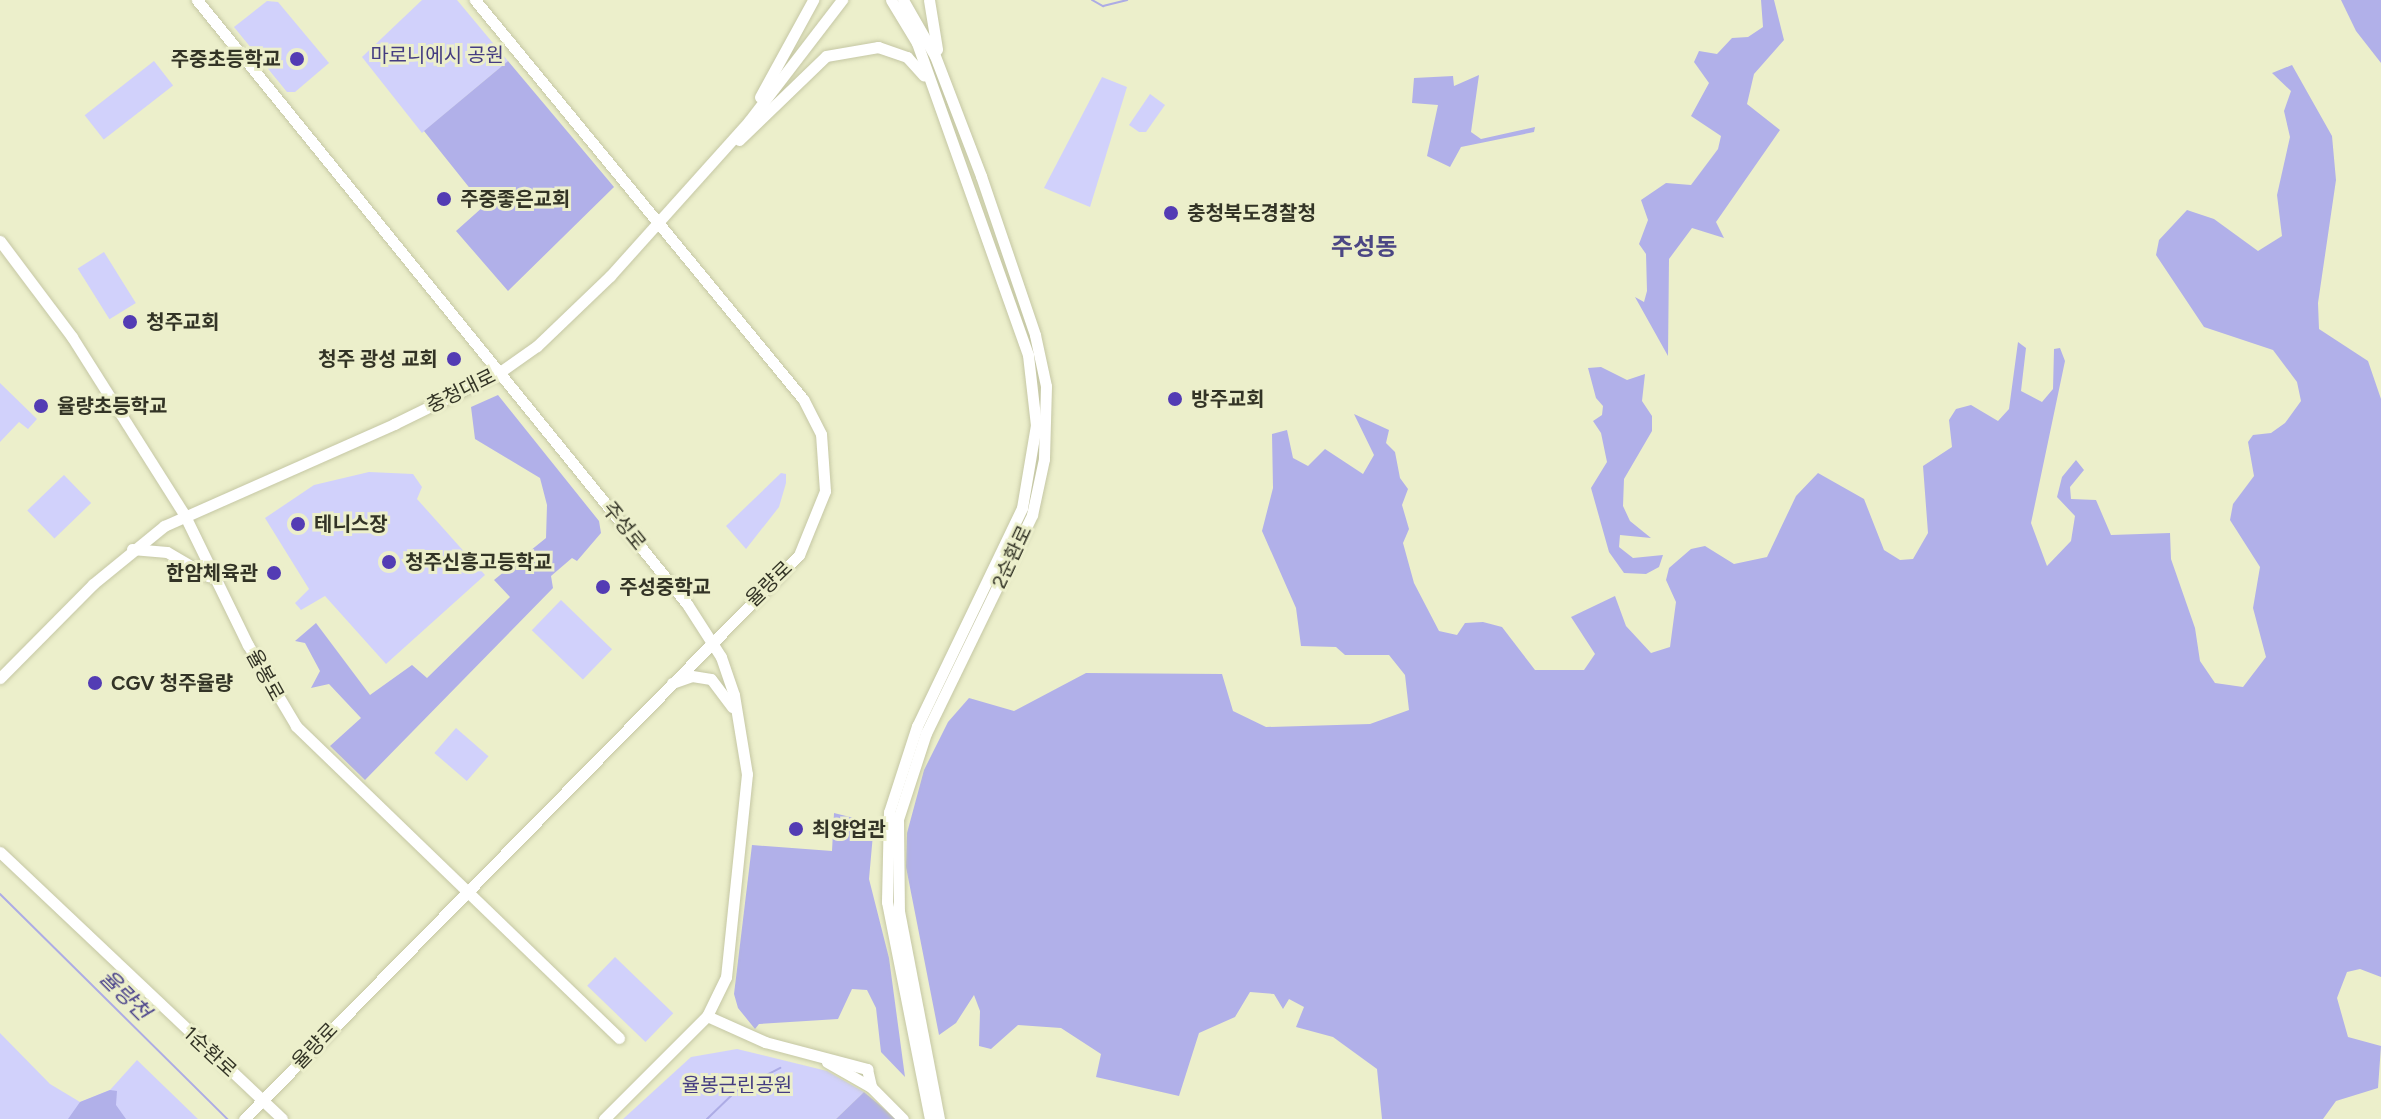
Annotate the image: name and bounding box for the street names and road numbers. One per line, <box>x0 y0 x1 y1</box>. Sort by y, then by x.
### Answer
street label: 충청대로 <box>423 364 499 418</box>
street label: 주성로 <box>597 497 651 555</box>
street label: 2순환로 <box>987 522 1037 592</box>
street label: 율량로 <box>741 556 797 612</box>
street label: 율봉로 <box>241 645 289 705</box>
street label: 율량로 <box>287 1018 343 1074</box>
street label: 1순환로 <box>179 1022 241 1082</box>

